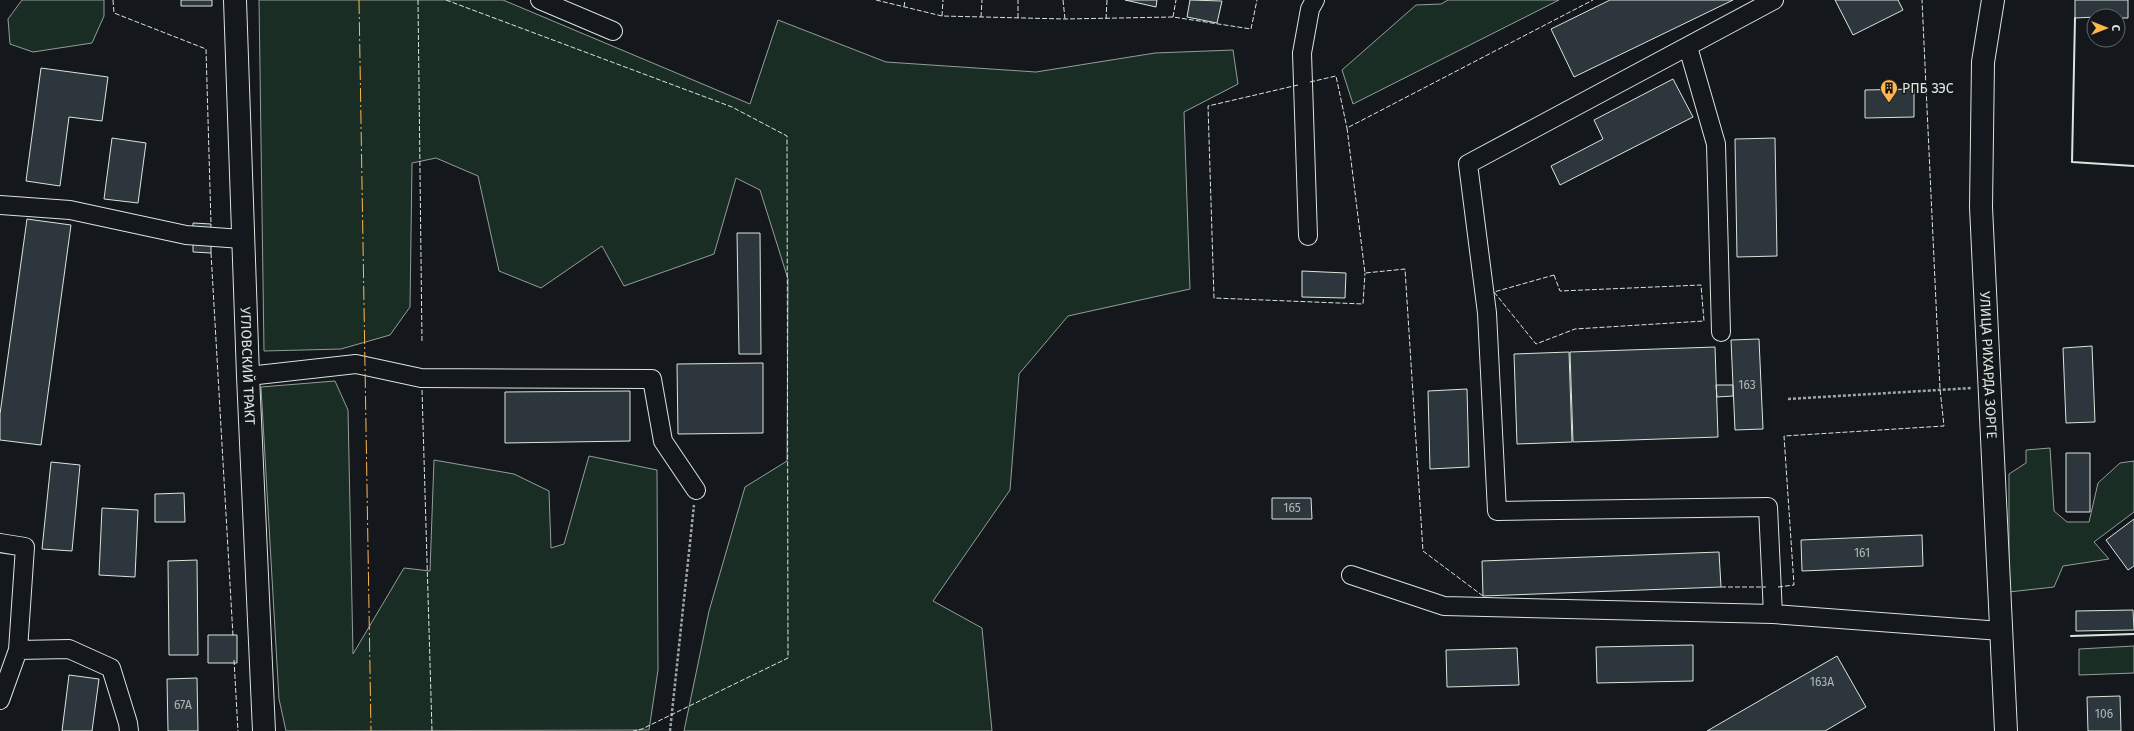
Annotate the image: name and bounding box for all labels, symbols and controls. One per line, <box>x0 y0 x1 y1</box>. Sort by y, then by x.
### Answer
north arrow <box>2086 8 2126 48</box>
text: С <box>2109 25 2122 32</box>
building icon: РПБ ЗЭС <box>1879 78 1899 103</box>
place label: РПБ ЗЭС <box>1902 80 1954 97</box>
street label: УЛИЦА РИХАРДА ЗОРГЕ <box>1977 291 2001 439</box>
street label: УГЛОВСКИЙ ТРАКТ <box>237 306 259 426</box>
house number: 163 <box>1738 378 1756 392</box>
house number: 165 <box>1283 501 1301 515</box>
house number: 161 <box>1854 546 1870 560</box>
house number: 163А <box>1810 675 1834 689</box>
house number: 67А <box>174 698 192 712</box>
house number: 106 <box>2095 707 2113 721</box>

